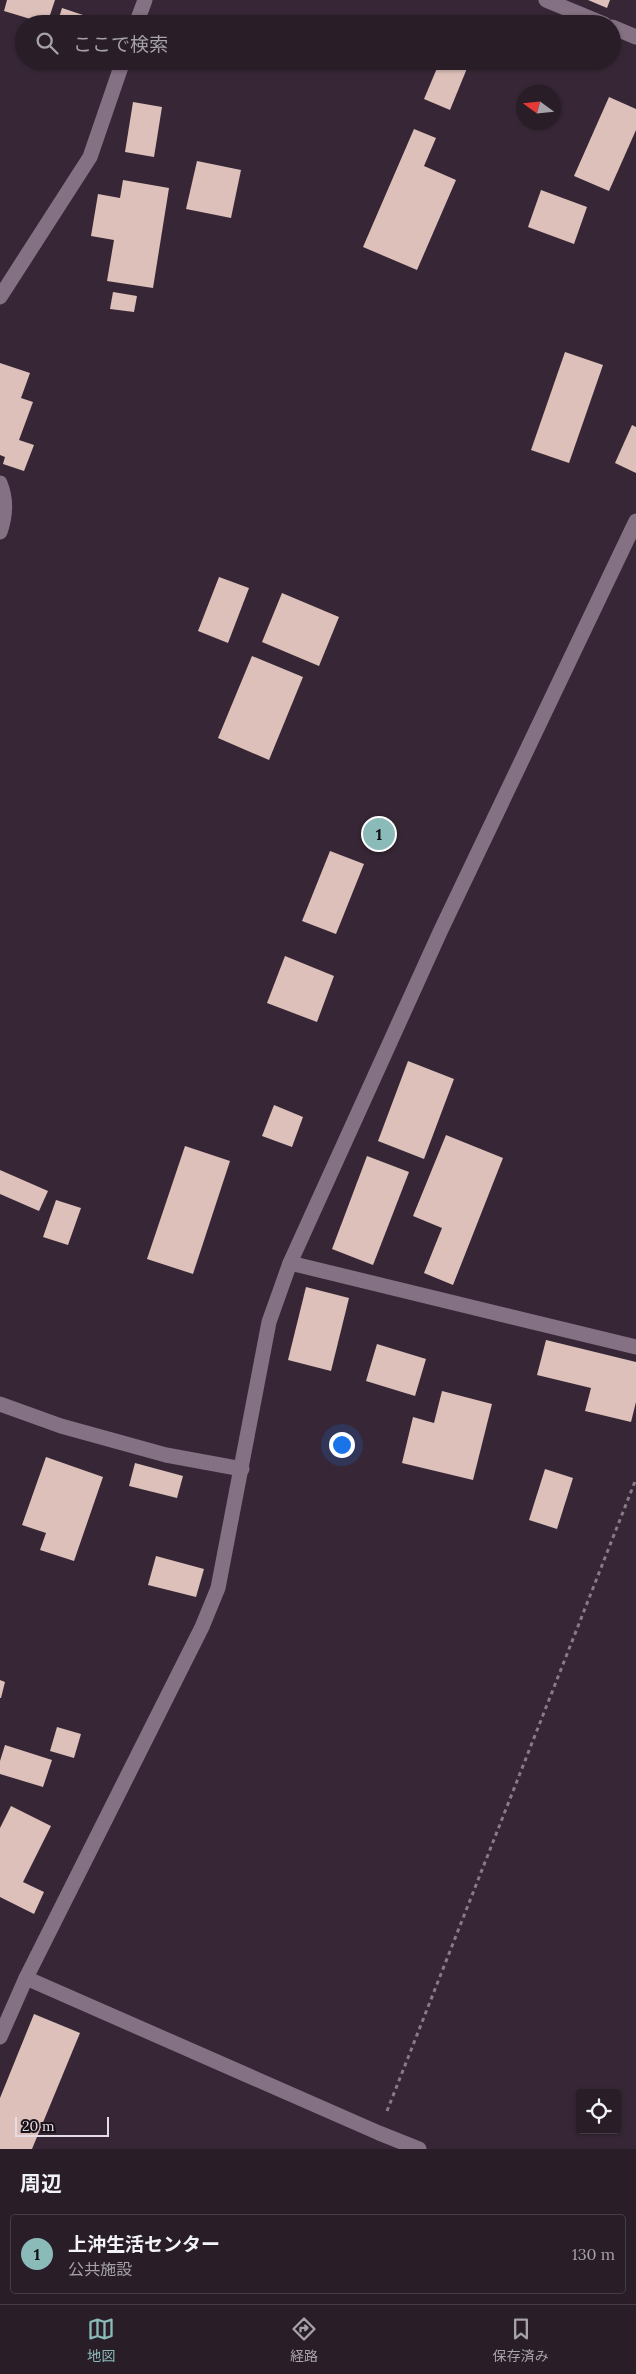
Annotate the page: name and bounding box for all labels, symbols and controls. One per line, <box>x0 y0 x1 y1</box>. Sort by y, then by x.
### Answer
search box <box>15 15 621 70</box>
icon: search <box>33 29 61 57</box>
text: ここで検索 <box>73 32 168 56</box>
north arrow <box>516 85 561 130</box>
pin: 1 <box>363 815 395 853</box>
your location <box>329 1432 355 1458</box>
map controls <box>576 2089 621 2134</box>
button: locate <box>576 2089 621 2134</box>
scale bar <box>15 2114 109 2137</box>
text: 20 m <box>22 2117 54 2135</box>
text: 周辺 <box>20 2170 62 2197</box>
text: 上沖生活センター <box>68 2232 220 2256</box>
text: 1 <box>34 2244 40 2264</box>
text: 130 m <box>572 2244 615 2264</box>
text: 公共施設 <box>68 2259 132 2279</box>
tab: 地図 <box>87 2315 115 2365</box>
tab: 経路 <box>290 2315 318 2365</box>
tab: 保存済み <box>493 2315 549 2365</box>

